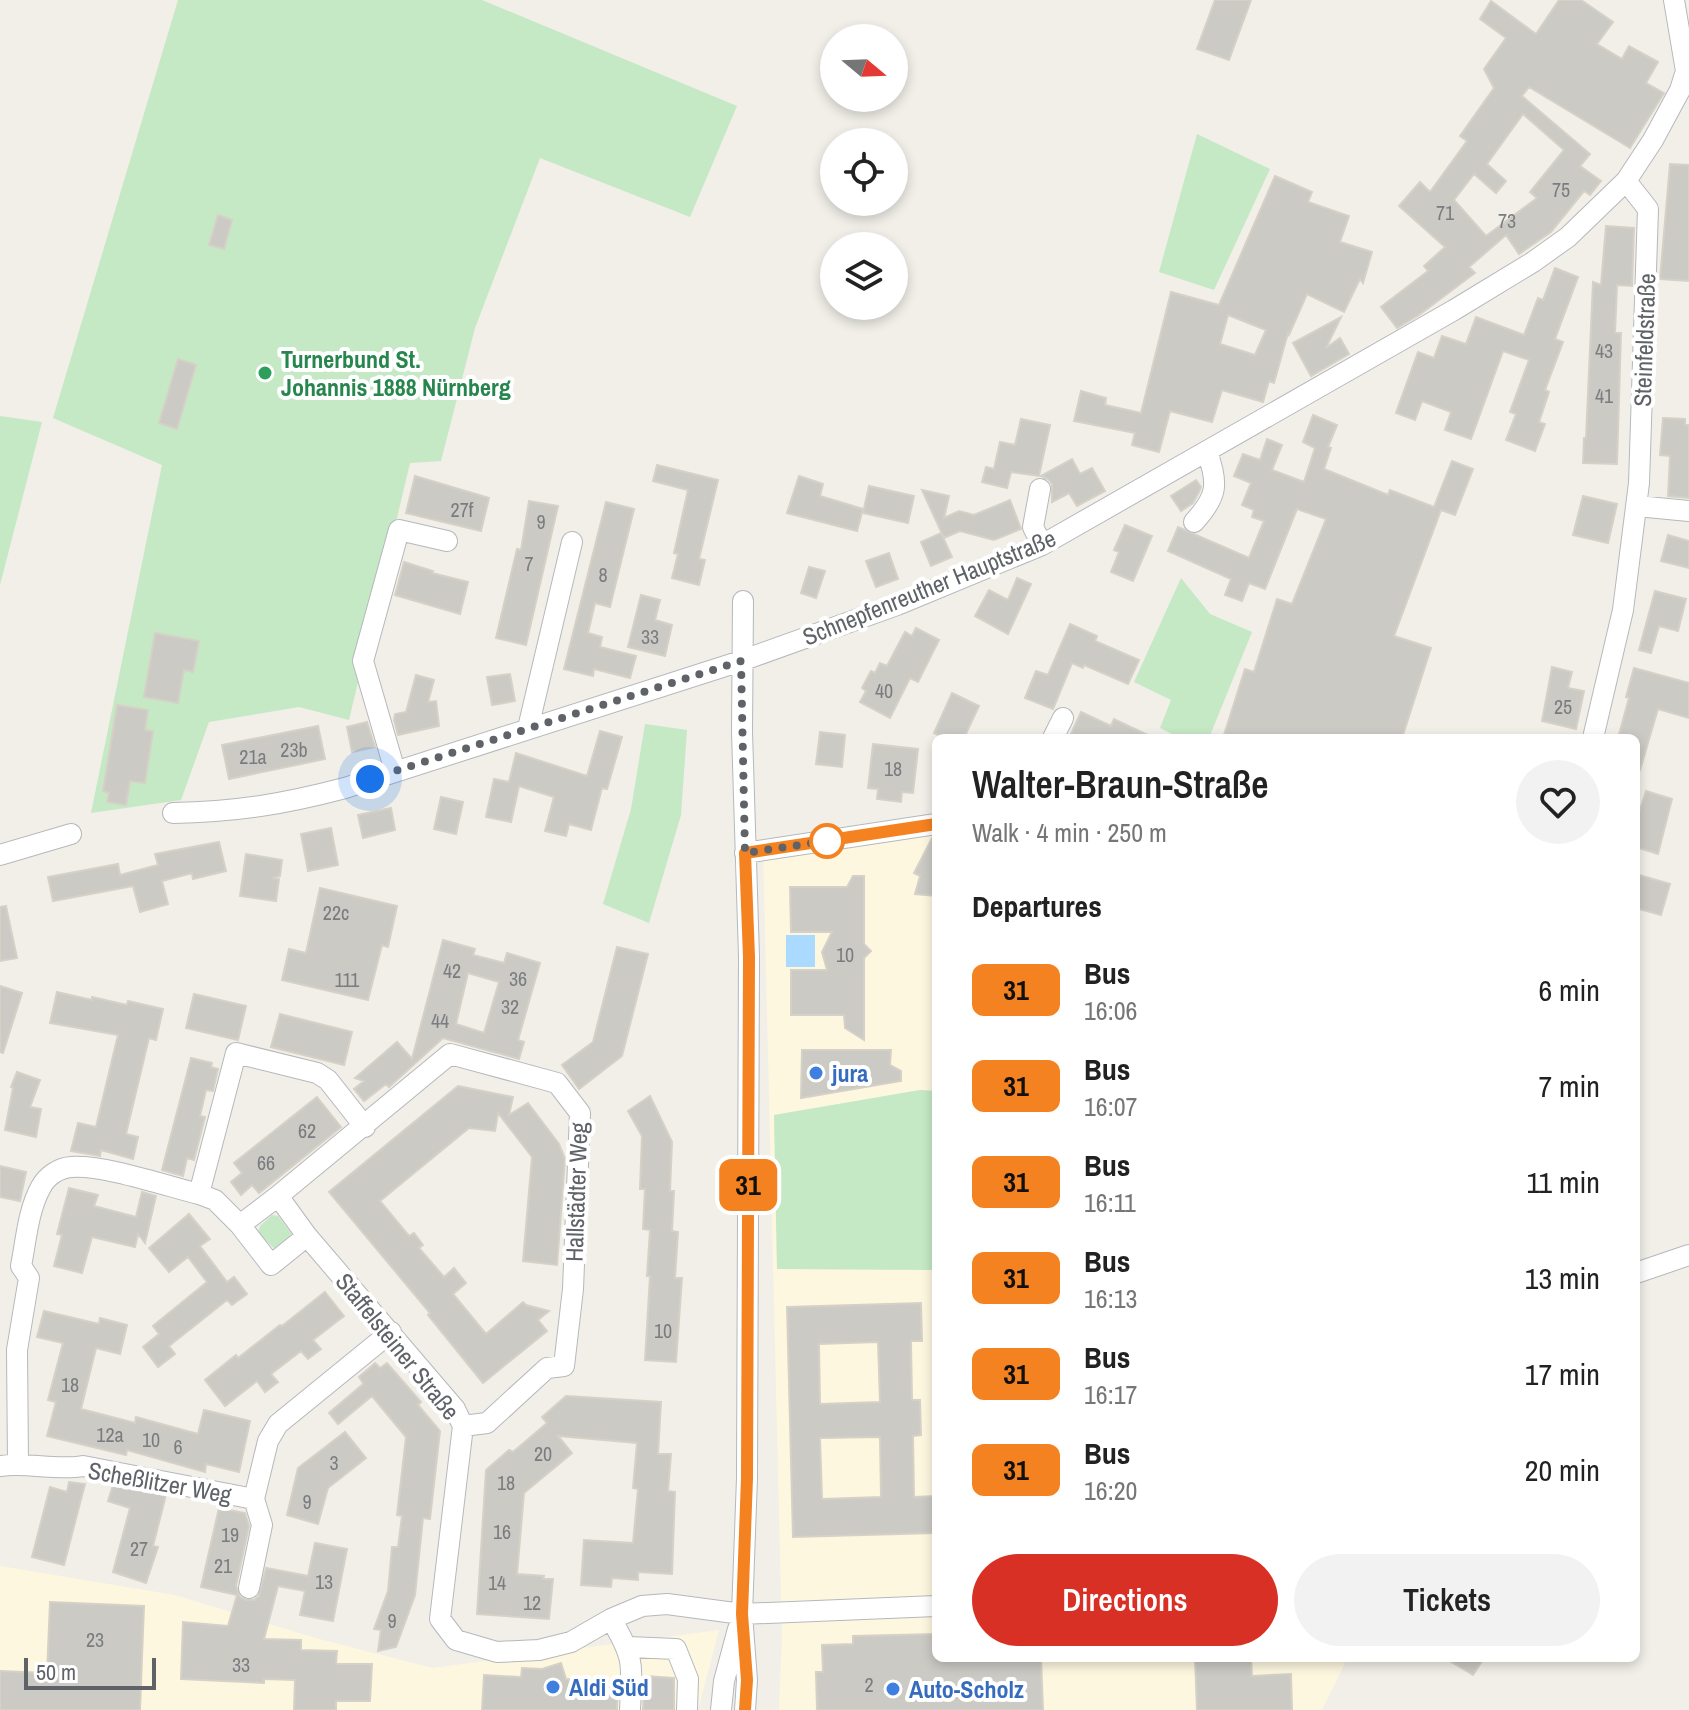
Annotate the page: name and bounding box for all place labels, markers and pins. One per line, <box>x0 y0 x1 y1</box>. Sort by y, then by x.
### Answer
place label: Turnerbund St. Johannis 1888 Nürnberg <box>281 343 511 403</box>
marker: Turnerbund St. Johannis 1888 Nürnberg <box>256 364 274 382</box>
unlabelled marker <box>810 824 844 858</box>
place label: jura <box>831 1057 868 1089</box>
marker: jura <box>807 1064 825 1082</box>
place label: Aldi Süd <box>569 1671 649 1703</box>
place label: Auto-Scholz <box>909 1673 1024 1705</box>
marker: Aldi Süd <box>544 1678 562 1696</box>
marker: Auto-Scholz <box>884 1680 902 1698</box>

